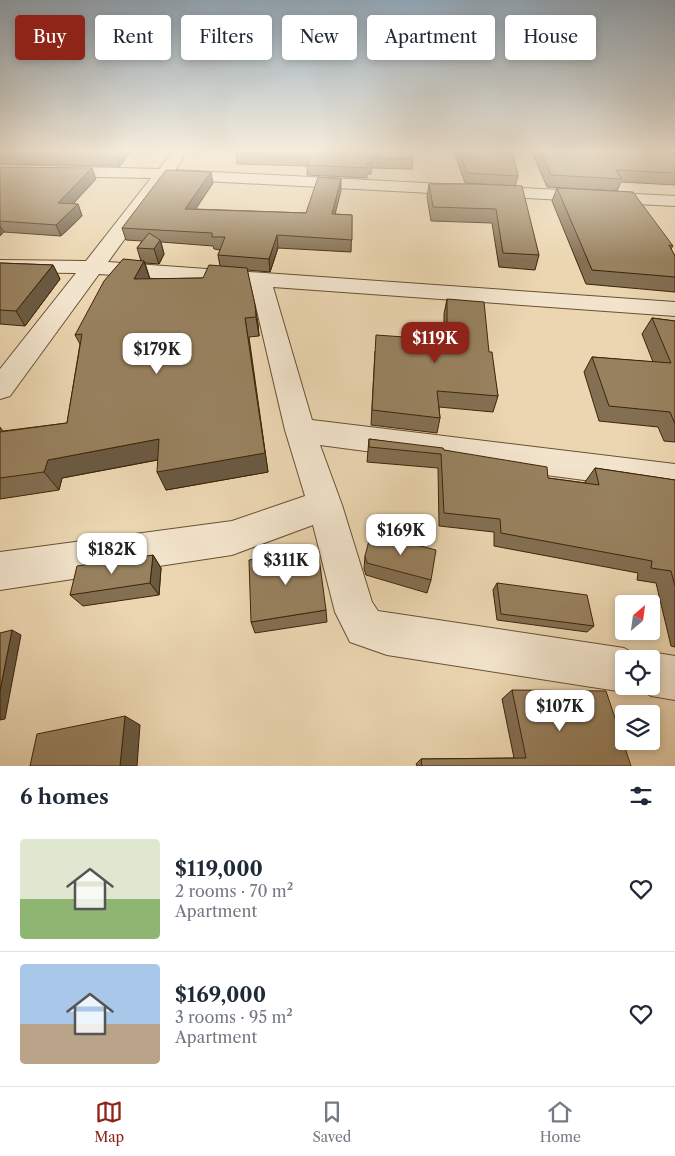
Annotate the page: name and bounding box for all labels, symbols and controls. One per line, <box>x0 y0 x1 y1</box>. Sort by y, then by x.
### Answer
chip: Buy <box>15 15 85 60</box>
chip: Rent <box>95 15 171 60</box>
chip: Filters <box>181 15 272 60</box>
chip: New <box>282 15 357 60</box>
chip: Apartment <box>367 15 495 60</box>
chip: House <box>505 15 596 60</box>
pin: $119K <box>400 322 470 364</box>
text: $119K <box>412 328 458 348</box>
pin: $179K <box>122 332 192 375</box>
text: $179K <box>134 339 180 359</box>
pin: $169K <box>366 514 436 556</box>
text: $169K <box>377 520 425 540</box>
pin: $182K <box>77 532 147 575</box>
text: $182K <box>88 539 136 559</box>
pin: $311K <box>251 544 321 586</box>
text: $311K <box>263 550 309 570</box>
north arrow <box>615 595 660 640</box>
map controls <box>615 595 660 750</box>
button: locate <box>615 650 660 695</box>
pin: $107K <box>525 690 595 732</box>
text: $107K <box>536 696 584 716</box>
button: layers <box>615 705 660 750</box>
icon: filters <box>627 782 655 810</box>
text: 6 homes <box>20 784 109 809</box>
text: $119,000 <box>175 856 263 881</box>
icon: home <box>60 859 120 919</box>
icon: heart <box>627 875 655 903</box>
text: 2 rooms · 70 m² <box>175 881 293 901</box>
text: Apartment <box>175 901 257 921</box>
text: $169,000 <box>175 982 266 1007</box>
icon: home <box>60 984 120 1044</box>
icon: heart <box>627 1000 655 1028</box>
text: 3 rooms · 95 m² <box>175 1007 293 1027</box>
text: Apartment <box>175 1027 257 1047</box>
tab: Map <box>94 1098 124 1146</box>
tab: Saved <box>313 1098 351 1146</box>
tab: Home <box>540 1098 581 1146</box>

